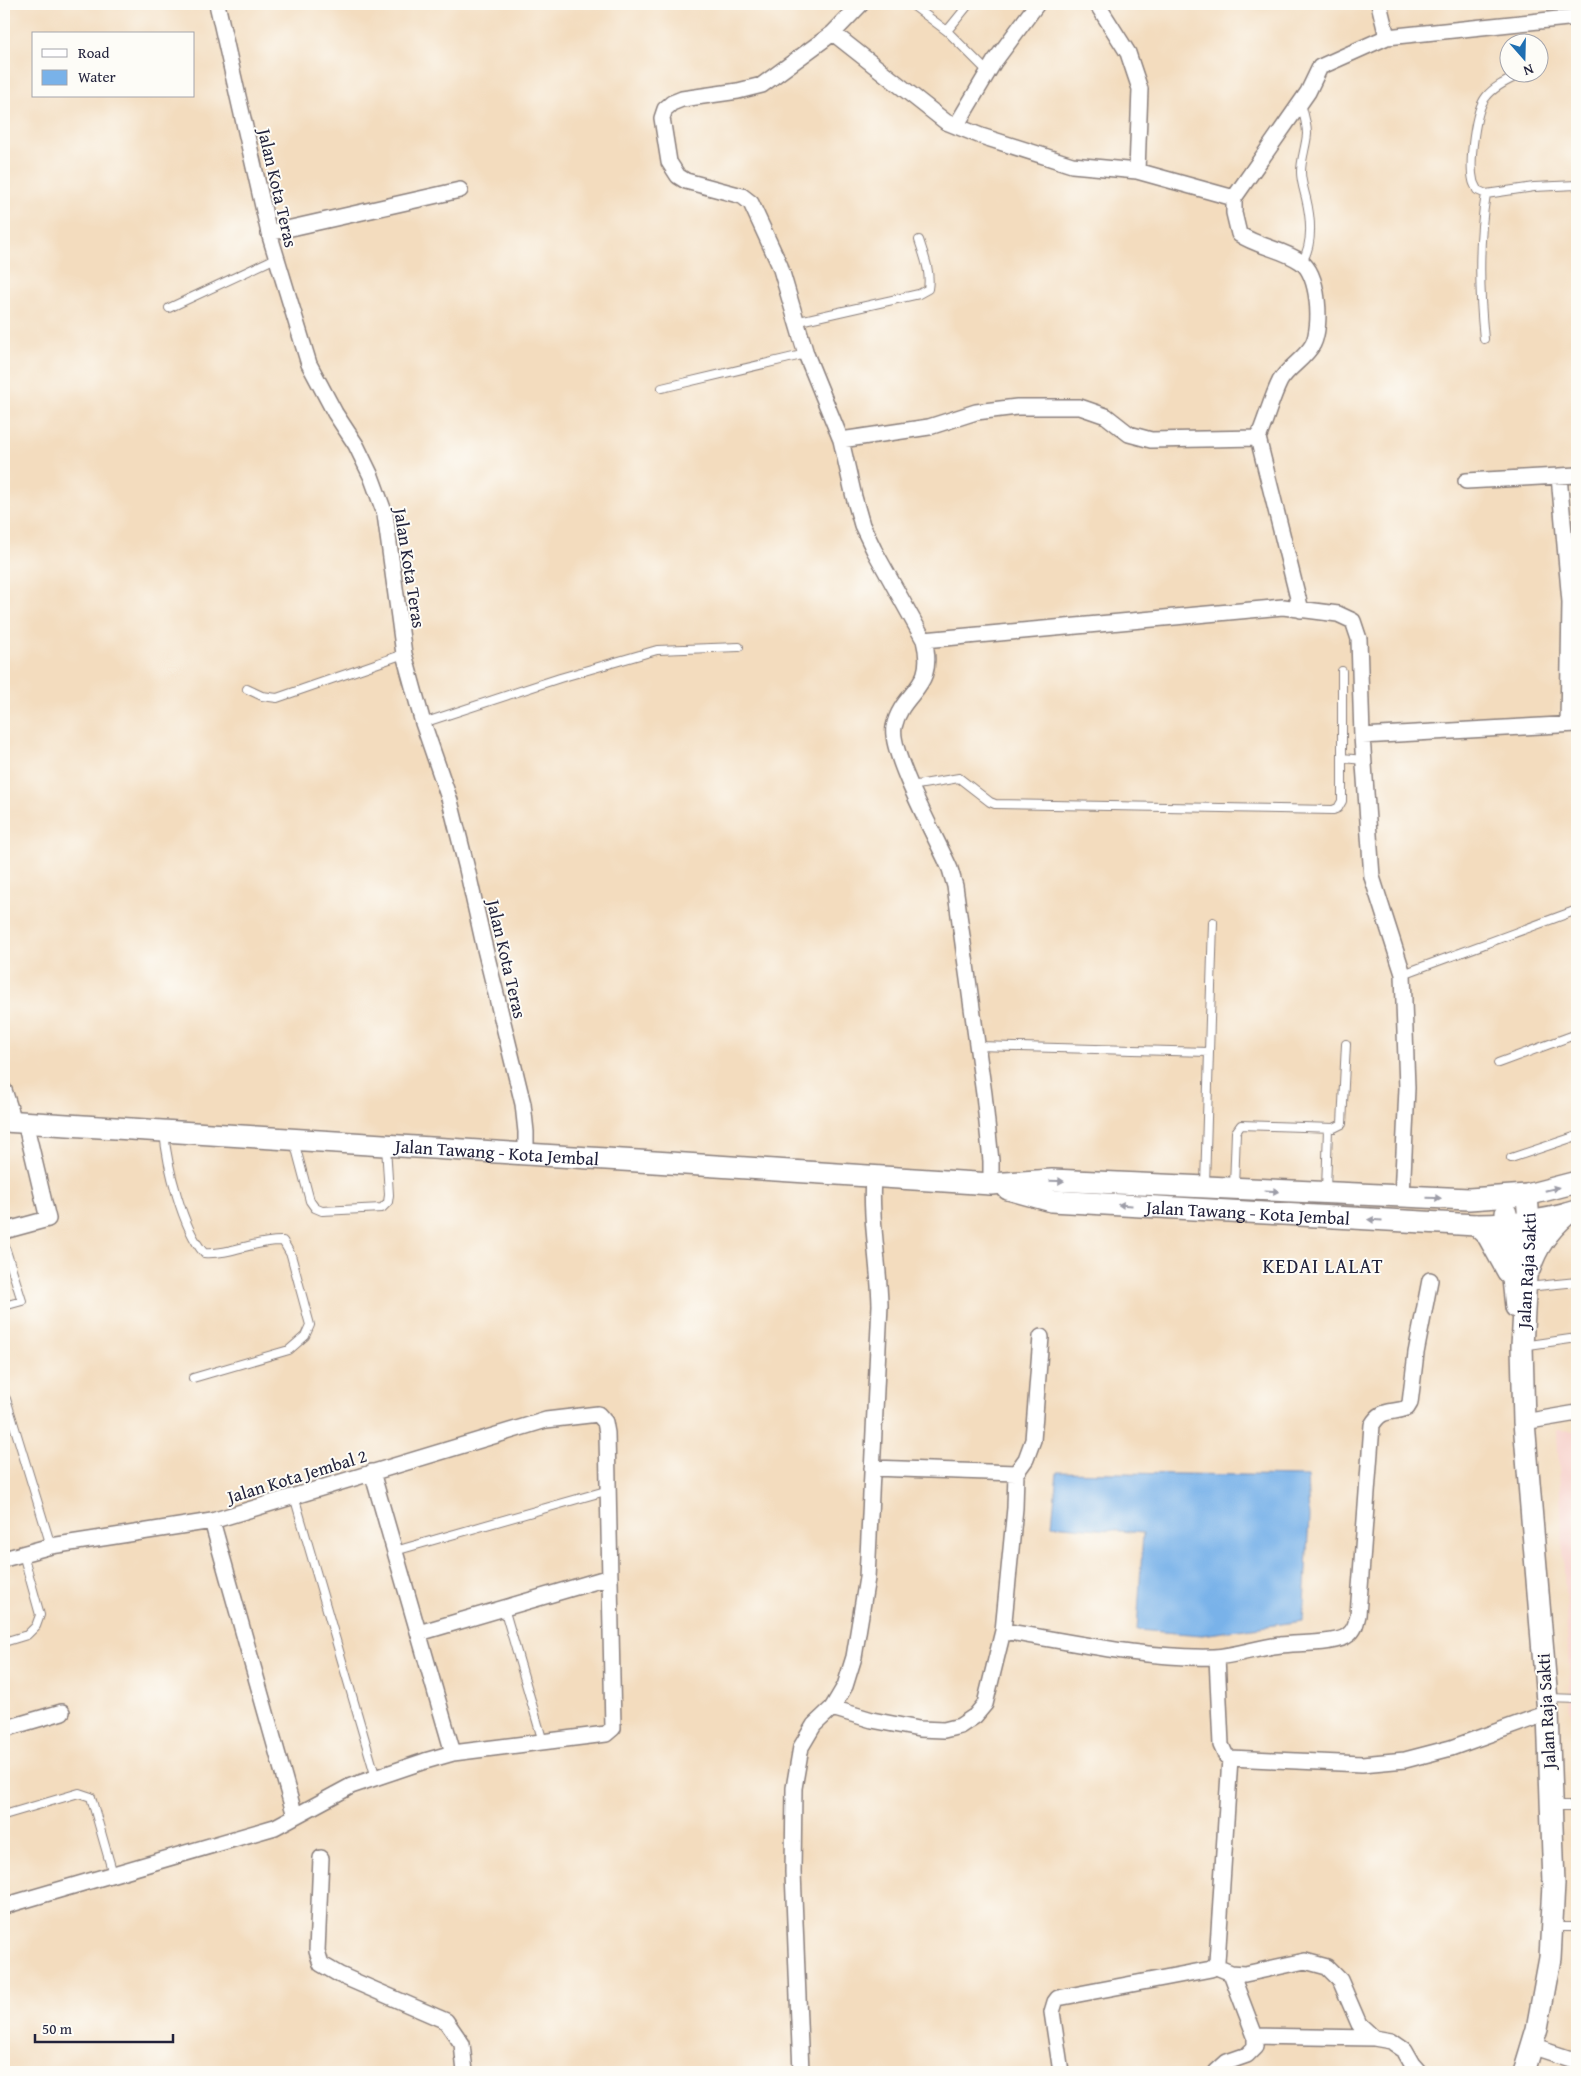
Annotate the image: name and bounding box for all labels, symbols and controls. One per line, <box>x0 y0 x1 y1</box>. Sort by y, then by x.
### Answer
legend <box>32 32 195 98</box>
north arrow <box>1498 32 1548 82</box>
text: Road <box>78 42 109 63</box>
text: N <box>1520 59 1536 81</box>
text: Water <box>78 66 116 87</box>
street label: Jalan Kota Teras <box>251 124 305 250</box>
street label: Jalan Kota Teras <box>387 504 433 630</box>
street label: Jalan Kota Teras <box>480 895 534 1021</box>
street label: Jalan Tawang - Kota Jembal <box>392 1132 600 1172</box>
one-way arrow <box>1049 1177 1065 1185</box>
one-way arrow <box>1545 1185 1560 1193</box>
one-way arrow <box>1264 1188 1280 1196</box>
street label: Jalan Tawang - Kota Jembal <box>1143 1193 1351 1231</box>
one-way arrow <box>1426 1194 1442 1202</box>
one-way arrow <box>1117 1201 1133 1209</box>
street label: Jalan Raja Sakti <box>1509 1212 1543 1331</box>
one-way arrow <box>1366 1216 1382 1224</box>
district label: KEDAI LALAT <box>1262 1251 1384 1280</box>
street label: Jalan Kota Jembal 2 <box>222 1442 370 1511</box>
street label: Jalan Raja Sakti <box>1529 1652 1563 1772</box>
scale bar <box>35 2011 172 2043</box>
text: 50 m <box>42 2018 73 2039</box>

